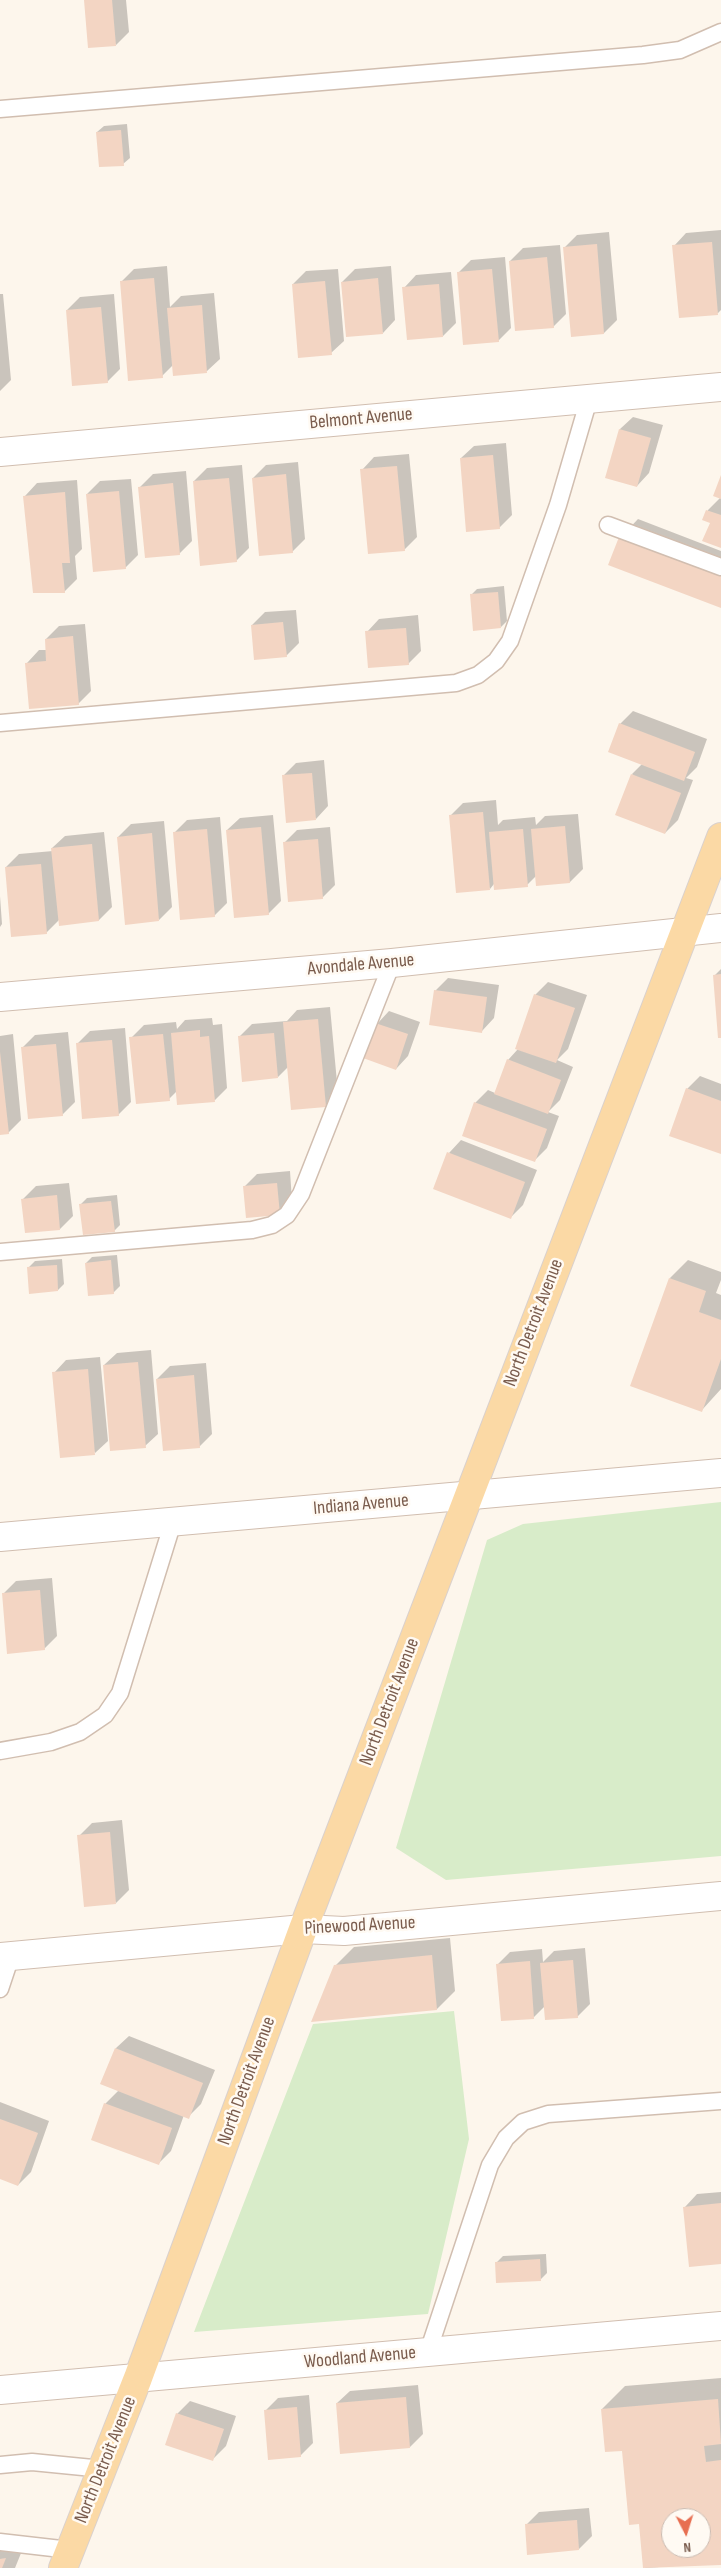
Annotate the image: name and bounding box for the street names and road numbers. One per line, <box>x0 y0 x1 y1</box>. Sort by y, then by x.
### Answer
street label: Belmont Avenue <box>309 403 413 435</box>
street label: Avondale Avenue <box>307 949 415 981</box>
street label: North Detroit Avenue <box>499 1256 569 1390</box>
street label: Indiana Avenue <box>312 1489 410 1521</box>
street label: North Detroit Avenue <box>355 1635 425 1769</box>
street label: Pinewood Avenue <box>304 1912 416 1940</box>
street label: North Detroit Avenue <box>213 2014 281 2148</box>
street label: Woodland Avenue <box>303 2342 417 2374</box>
street label: North Detroit Avenue <box>70 2393 142 2527</box>

